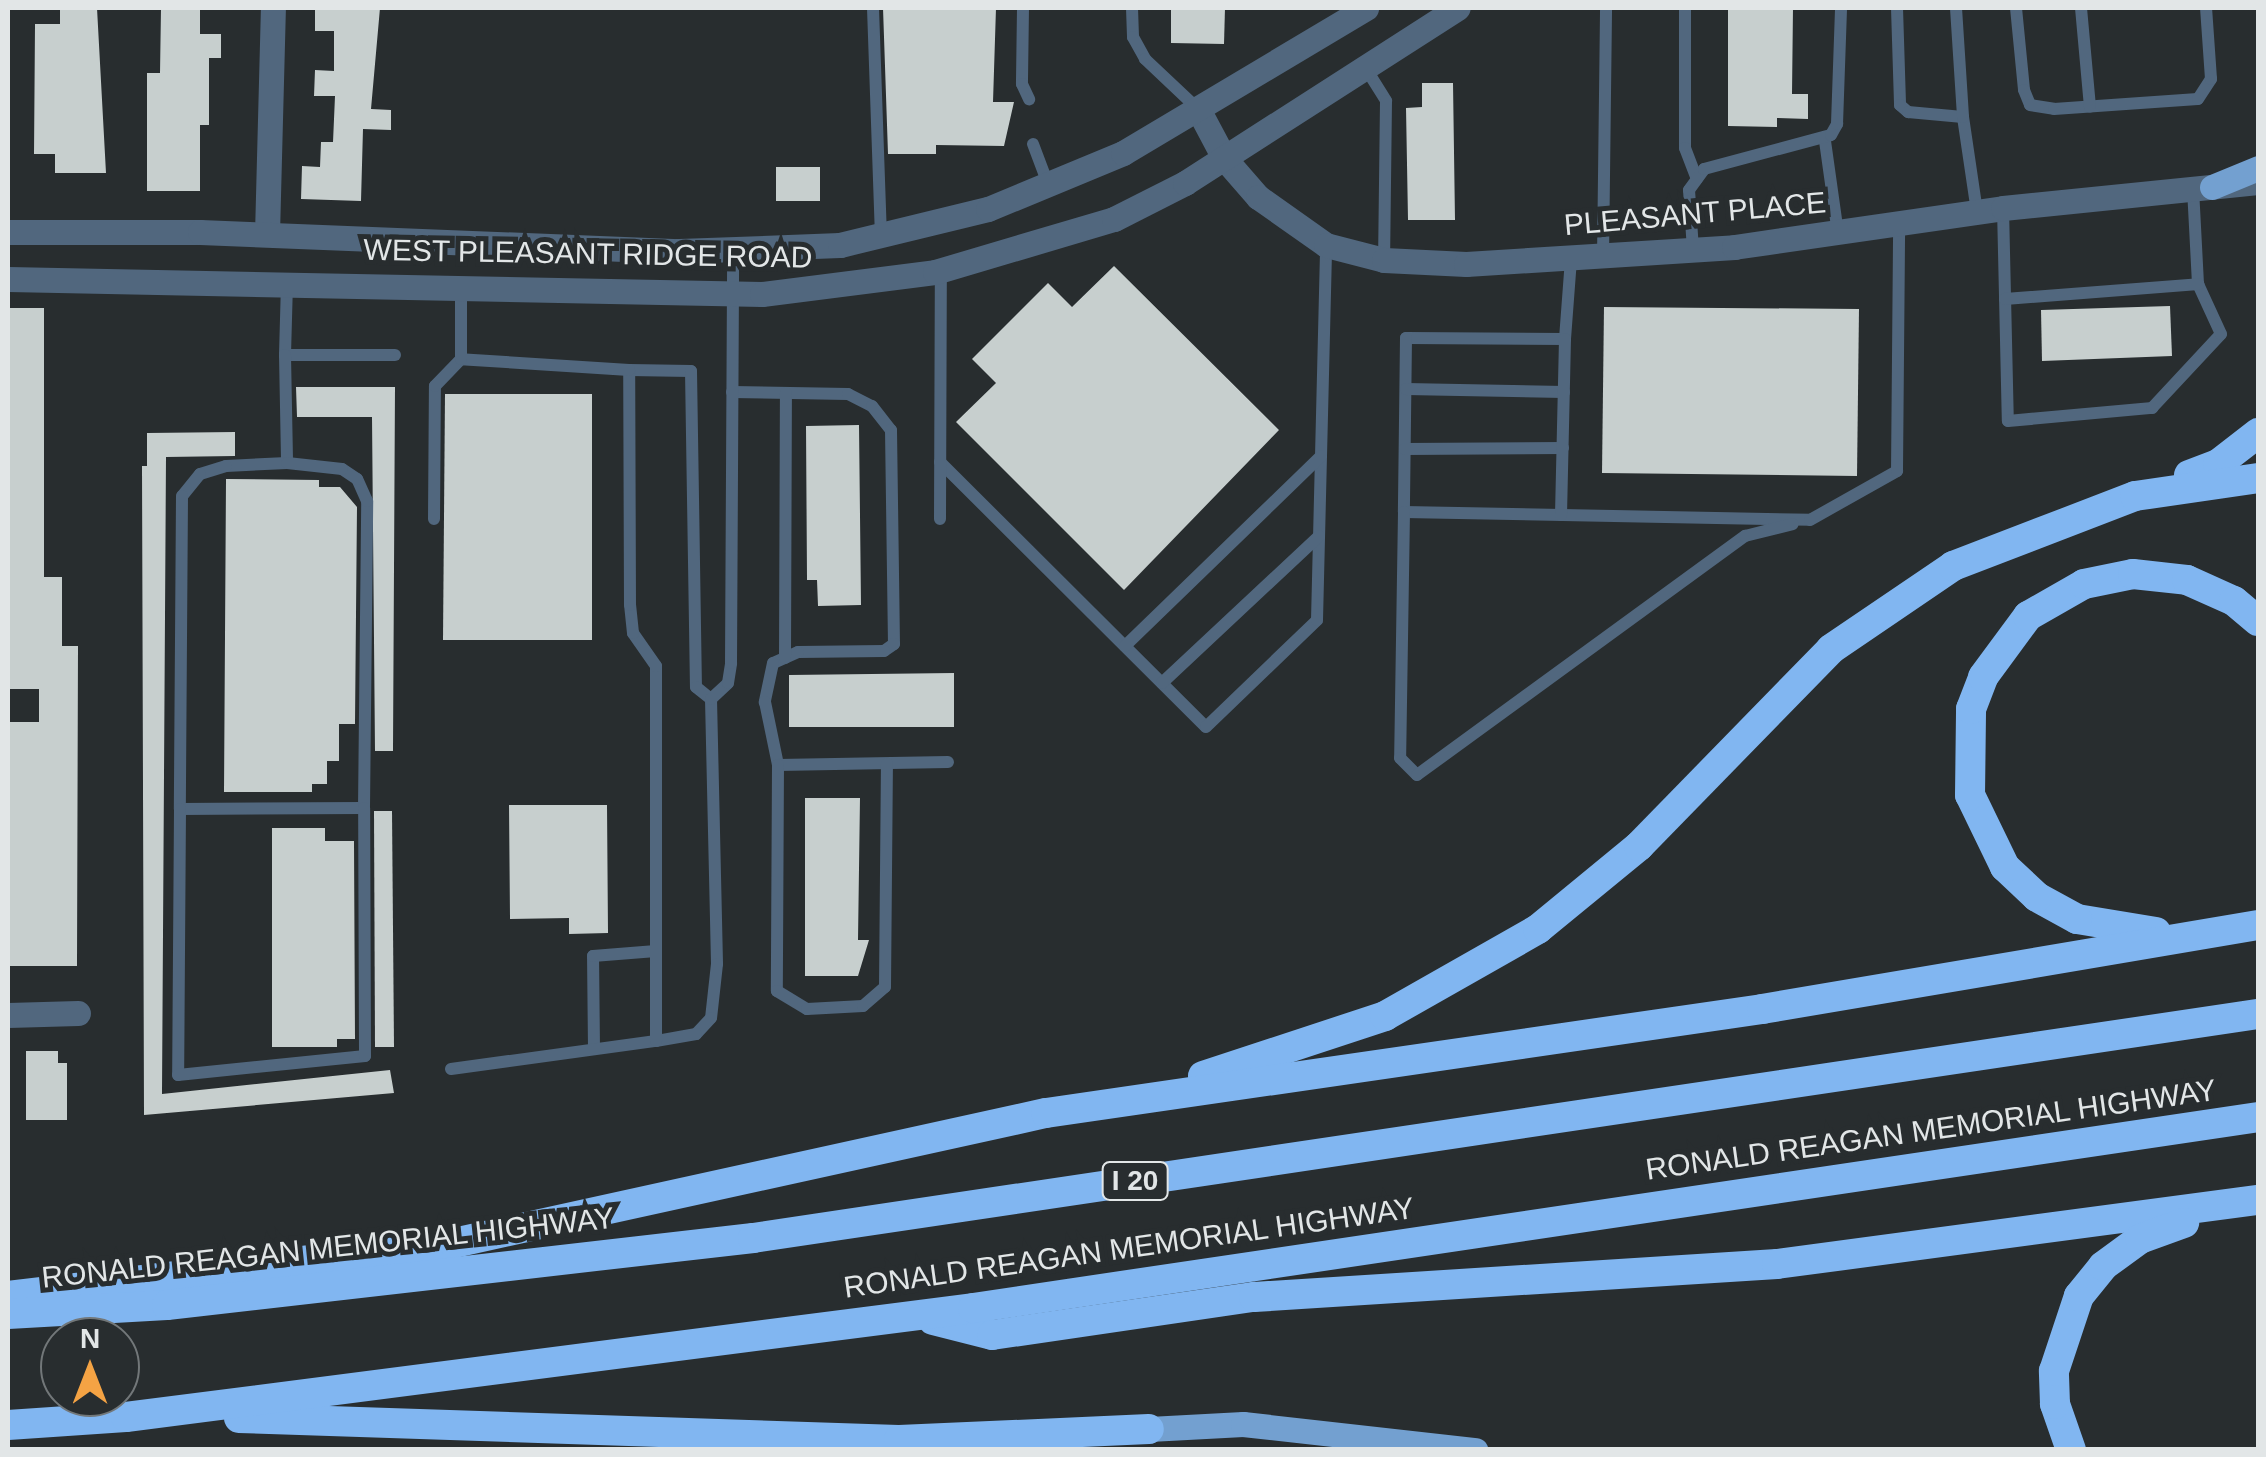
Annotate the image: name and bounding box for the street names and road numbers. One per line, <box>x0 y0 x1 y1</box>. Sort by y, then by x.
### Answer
street label: PLEASANT PLACE <box>1562 185 1828 243</box>
street label: WEST PLEASANT RIDGE ROAD <box>363 232 813 276</box>
street label: RONALD REAGAN MEMORIAL HIGHWAY <box>1643 1072 2219 1188</box>
road number: I 20 <box>1100 1158 1170 1204</box>
street label: RONALD REAGAN MEMORIAL HIGHWAY <box>841 1190 1417 1306</box>
street label: RONALD REAGAN MEMORIAL HIGHWAY <box>39 1200 617 1296</box>

